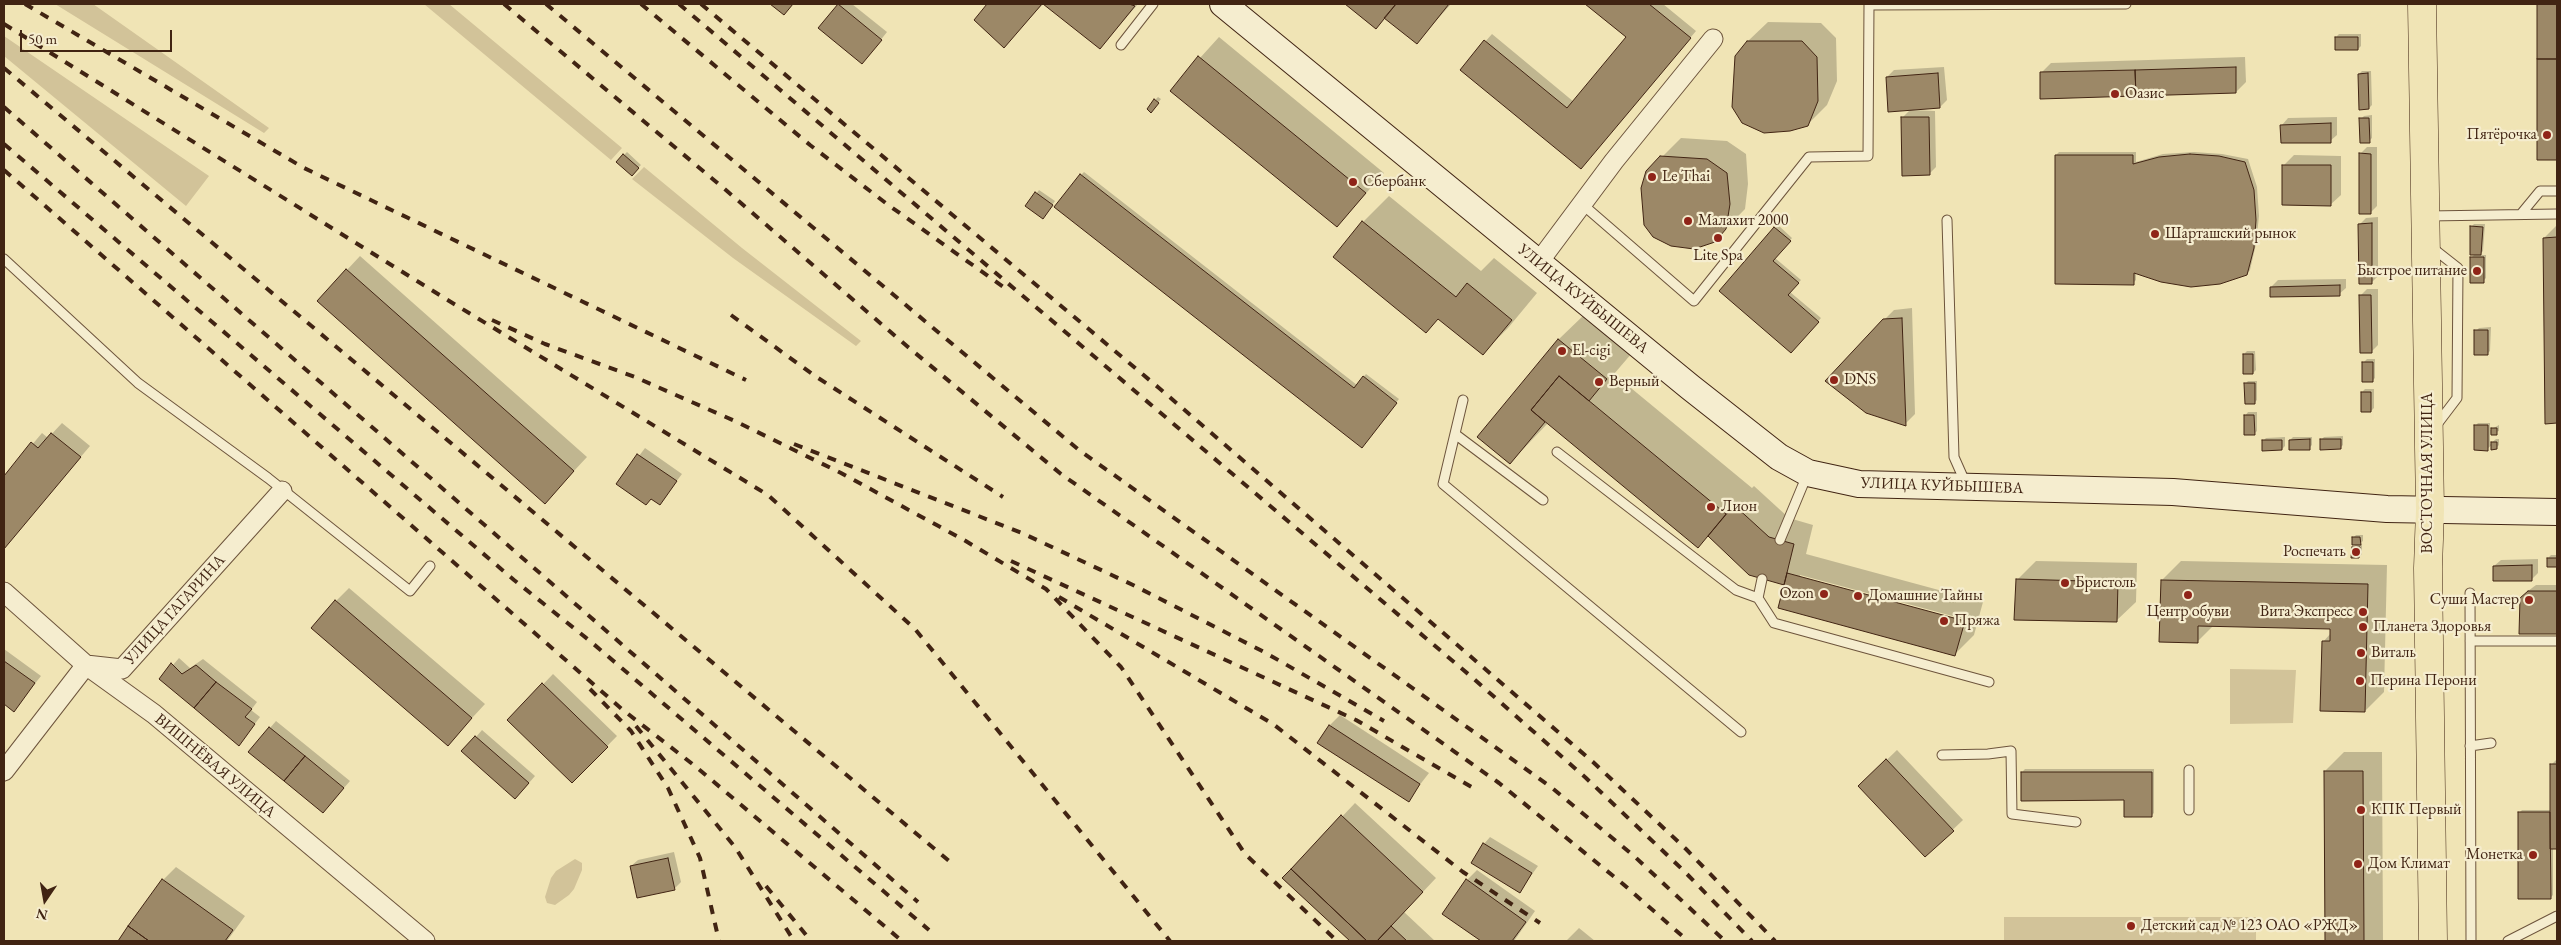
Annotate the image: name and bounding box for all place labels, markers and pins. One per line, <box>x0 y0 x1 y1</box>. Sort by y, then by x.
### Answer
place label: Оазис <box>2125 84 2165 104</box>
marker: Оазис <box>2109 88 2121 100</box>
place label: Пятёрочка <box>2467 125 2537 145</box>
marker: Пятёрочка <box>2541 129 2553 141</box>
place label: Le Thai <box>1662 167 1710 187</box>
marker: Le Thai <box>1646 171 1658 183</box>
place label: Сбербанк <box>1363 172 1426 192</box>
marker: Сбербанк <box>1347 176 1359 188</box>
place label: Малахит 2000 <box>1698 211 1788 231</box>
marker: Малахит 2000 <box>1682 215 1694 227</box>
place label: Шарташский рынок <box>2165 224 2296 244</box>
marker: Шарташский рынок <box>2149 228 2161 240</box>
marker: Lite Spa <box>1712 232 1724 244</box>
place label: Lite Spa <box>1693 246 1743 266</box>
place label: Быстрое питание <box>2357 261 2467 281</box>
marker: Быстрое питание <box>2471 265 2483 277</box>
place label: El-cigi <box>1572 341 1611 361</box>
marker: El-cigi <box>1556 345 1568 357</box>
place label: DNS <box>1844 370 1876 390</box>
place label: Верный <box>1609 372 1659 392</box>
marker: DNS <box>1828 374 1840 386</box>
marker: Верный <box>1593 376 1605 388</box>
place label: Лион <box>1721 497 1757 517</box>
marker: Лион <box>1705 501 1717 513</box>
place label: Роспечать <box>2283 542 2346 562</box>
marker: Роспечать <box>2350 546 2362 558</box>
place label: Бристоль <box>2075 573 2136 593</box>
marker: Бристоль <box>2059 577 2071 589</box>
place label: Ozon <box>1779 584 1814 604</box>
place label: Домашние Тайны <box>1868 586 1983 606</box>
marker: Ozon <box>1818 588 1830 600</box>
marker: Центр обуви <box>2182 589 2194 601</box>
marker: Домашние Тайны <box>1852 590 1864 602</box>
place label: Суши Мастер <box>2430 590 2519 610</box>
marker: Суши Мастер <box>2523 594 2535 606</box>
place label: Центр обуви <box>2147 602 2229 622</box>
place label: Вита Экспресс <box>2260 602 2353 622</box>
marker: Вита Экспресс <box>2357 606 2369 618</box>
place label: Пряжа <box>1954 611 2000 631</box>
marker: Пряжа <box>1938 615 1950 627</box>
place label: Планета Здоровья <box>2373 617 2491 637</box>
marker: Планета Здоровья <box>2357 621 2369 633</box>
place label: Виталь <box>2371 643 2416 663</box>
marker: Виталь <box>2355 647 2367 659</box>
place label: Перина Перони <box>2370 671 2477 691</box>
marker: Перина Перони <box>2354 675 2366 687</box>
place label: КПК Первый <box>2371 800 2461 820</box>
marker: КПК Первый <box>2355 804 2367 816</box>
place label: Монетка <box>2466 845 2523 865</box>
marker: Монетка <box>2527 849 2539 861</box>
place label: Дом Климат <box>2368 854 2450 874</box>
marker: Дом Климат <box>2352 858 2364 870</box>
place label: Детский сад № 123 ОАО «РЖД» <box>2141 916 2358 936</box>
marker: Детский сад № 123 ОАО «РЖД» <box>2125 920 2137 932</box>

